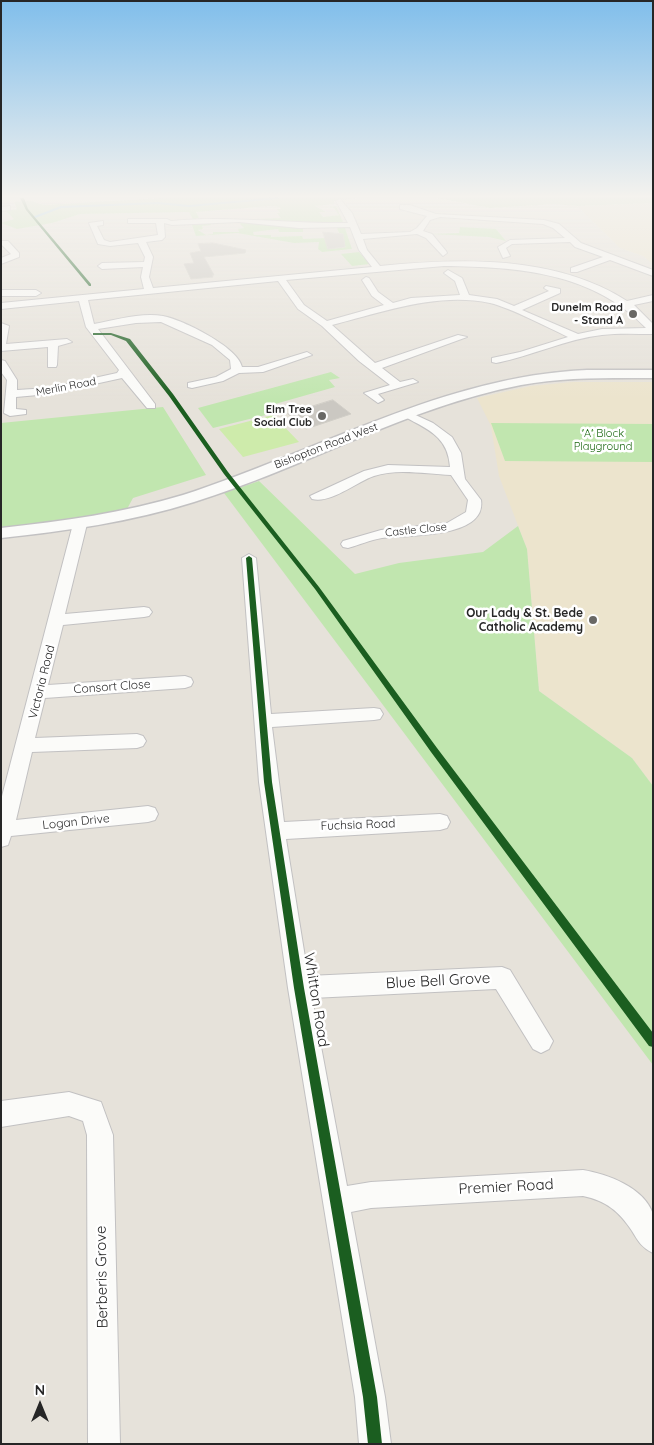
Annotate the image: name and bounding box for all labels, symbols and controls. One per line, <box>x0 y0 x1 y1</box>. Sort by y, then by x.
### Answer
place label: Dunelm Road - Stand A <box>551 301 623 327</box>
marker: Dunelm Road - Stand A <box>627 308 639 320</box>
street label: Merlin Road <box>35 375 97 399</box>
place label: Elm Tree Social Club <box>254 403 312 429</box>
marker: Elm Tree Social Club <box>316 410 328 422</box>
street label: Bishopton Road West <box>272 420 380 472</box>
park label: 'A' Block Playground <box>574 427 632 453</box>
street label: Castle Close <box>384 520 448 540</box>
place label: Our Lady & St. Bede Catholic Academy <box>466 606 583 634</box>
marker: Our Lady & St. Bede Catholic Academy <box>587 614 599 626</box>
street label: Victoria Road <box>26 644 58 720</box>
street label: Consort Close <box>73 677 151 697</box>
street label: Logan Drive <box>42 811 110 833</box>
street label: Fuchsia Road <box>320 816 396 834</box>
street label: Whitton Road <box>300 952 332 1048</box>
street label: Blue Bell Grove <box>385 969 491 993</box>
street label: Premier Road <box>458 1176 554 1198</box>
street label: Berberis Grove <box>92 1225 112 1329</box>
north arrow <box>15 1380 65 1430</box>
text: N <box>35 1381 45 1399</box>

